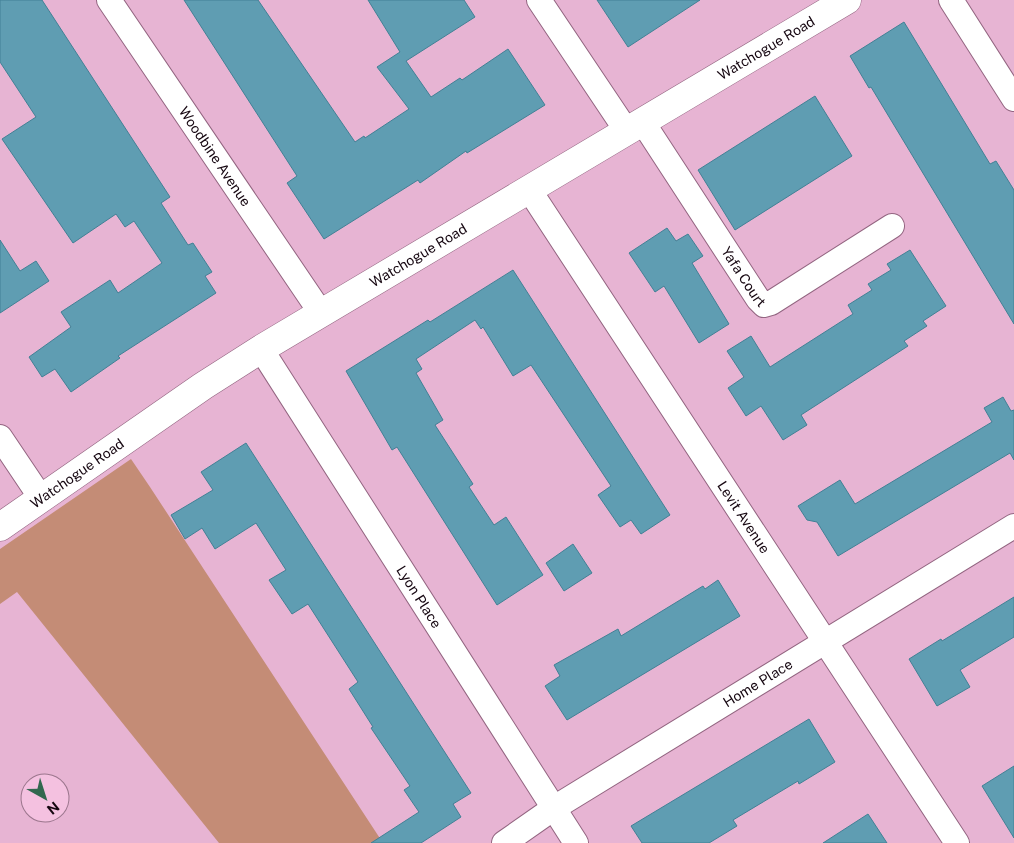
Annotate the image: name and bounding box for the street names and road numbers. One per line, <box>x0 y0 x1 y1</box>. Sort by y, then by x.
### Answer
street label: Watchogue Road <box>715 13 818 83</box>
street label: Woodbine Avenue <box>176 104 254 209</box>
street label: Watchogue Road <box>367 220 470 290</box>
street label: Yafa Court <box>718 244 769 310</box>
street label: Watchogue Road <box>27 435 127 511</box>
street label: Levit Avenue <box>714 478 773 556</box>
street label: Lyon Place <box>393 563 445 631</box>
street label: Home Place <box>720 656 795 710</box>

